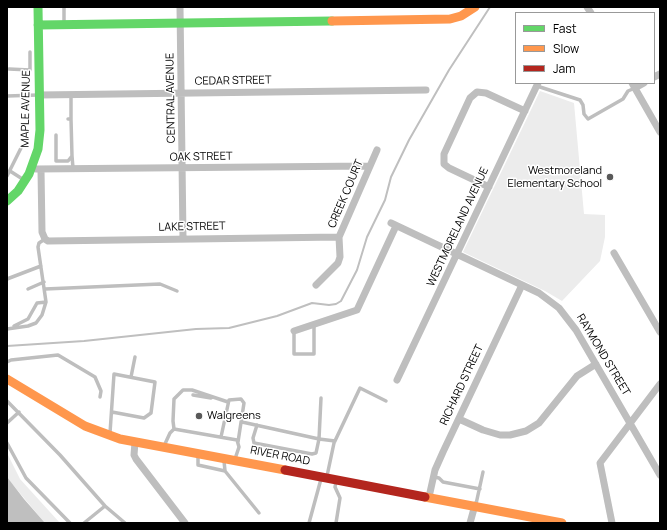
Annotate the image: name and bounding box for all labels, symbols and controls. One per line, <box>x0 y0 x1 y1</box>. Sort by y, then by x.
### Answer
legend <box>515 12 655 84</box>
text: Fast <box>553 20 577 37</box>
text: Slow <box>553 40 579 57</box>
street label: CENTRAL AVENUE <box>164 53 178 143</box>
text: Jam <box>553 60 575 77</box>
street label: MAPLE AVENUE <box>19 70 33 148</box>
street label: CEDAR STREET <box>194 74 272 88</box>
street label: OAK STREET <box>169 150 233 164</box>
street label: CREEK COURT <box>326 158 366 230</box>
place label: Westmoreland Elementary School <box>507 164 602 190</box>
street label: WESTMORELAND AVENUE <box>424 165 492 289</box>
marker: Westmoreland Elementary School <box>605 172 615 182</box>
street label: LAKE STREET <box>158 220 226 234</box>
street label: RAYMOND STREET <box>573 312 633 398</box>
street label: RICHARD STREET <box>437 342 487 428</box>
place label: Walgreens <box>207 409 261 423</box>
marker: Walgreens <box>194 411 204 421</box>
street label: RIVER ROAD <box>249 444 311 468</box>

